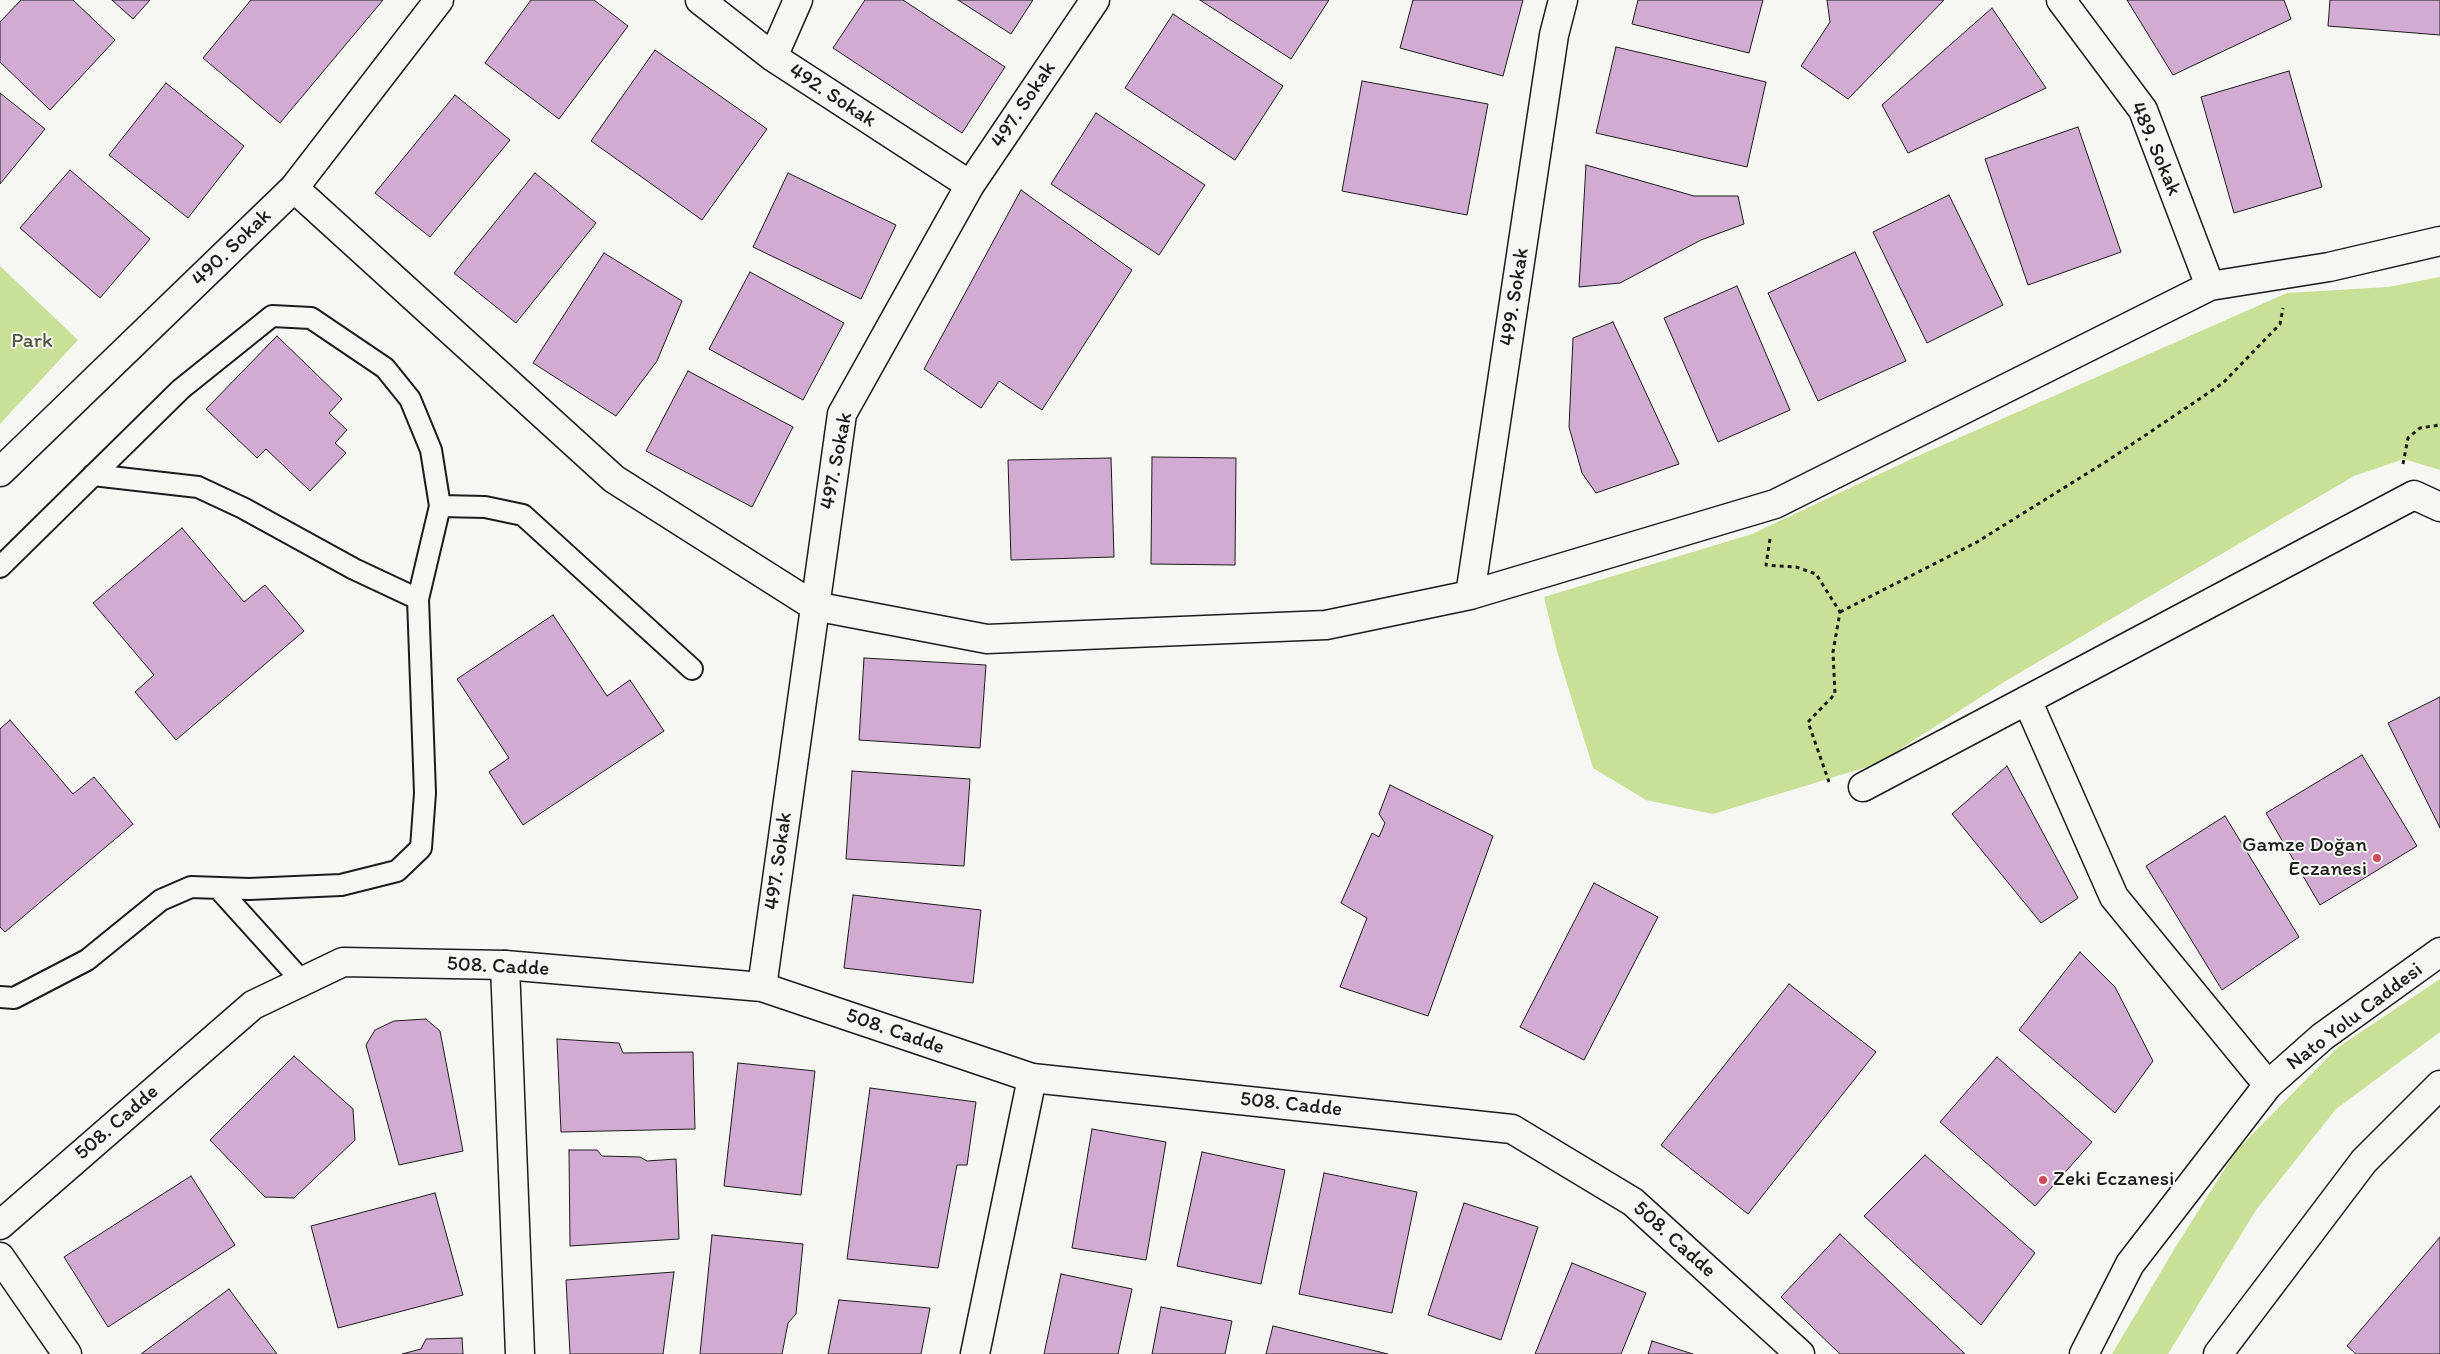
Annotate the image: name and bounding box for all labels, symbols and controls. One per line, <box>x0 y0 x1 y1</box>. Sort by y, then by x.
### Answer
street label: 497. Sokak <box>986 57 1062 153</box>
street label: 492. Sokak <box>784 58 880 134</box>
street label: 489. Sokak <box>2124 98 2186 200</box>
street label: 490. Sokak <box>187 204 277 292</box>
street label: 499. Sokak <box>1495 246 1535 348</box>
park label: Park <box>11 329 53 355</box>
street label: 497. Sokak <box>815 410 859 512</box>
street label: 497. Sokak <box>760 811 798 911</box>
place label: Gamze Doğan Eczanesi <box>2242 833 2367 883</box>
marker: Gamze Doğan Eczanesi <box>2371 852 2383 864</box>
street label: 508. Cadde <box>446 952 550 982</box>
street label: Nato Yolu Caddesi <box>2282 958 2428 1076</box>
street label: 508. Cadde <box>842 1003 948 1061</box>
street label: 508. Cadde <box>70 1080 164 1166</box>
street label: 508. Cadde <box>1239 1087 1343 1123</box>
place label: Zeki Eczanesi <box>2053 1167 2174 1193</box>
marker: Zeki Eczanesi <box>2037 1174 2049 1186</box>
street label: 508. Cadde <box>1627 1196 1721 1284</box>

